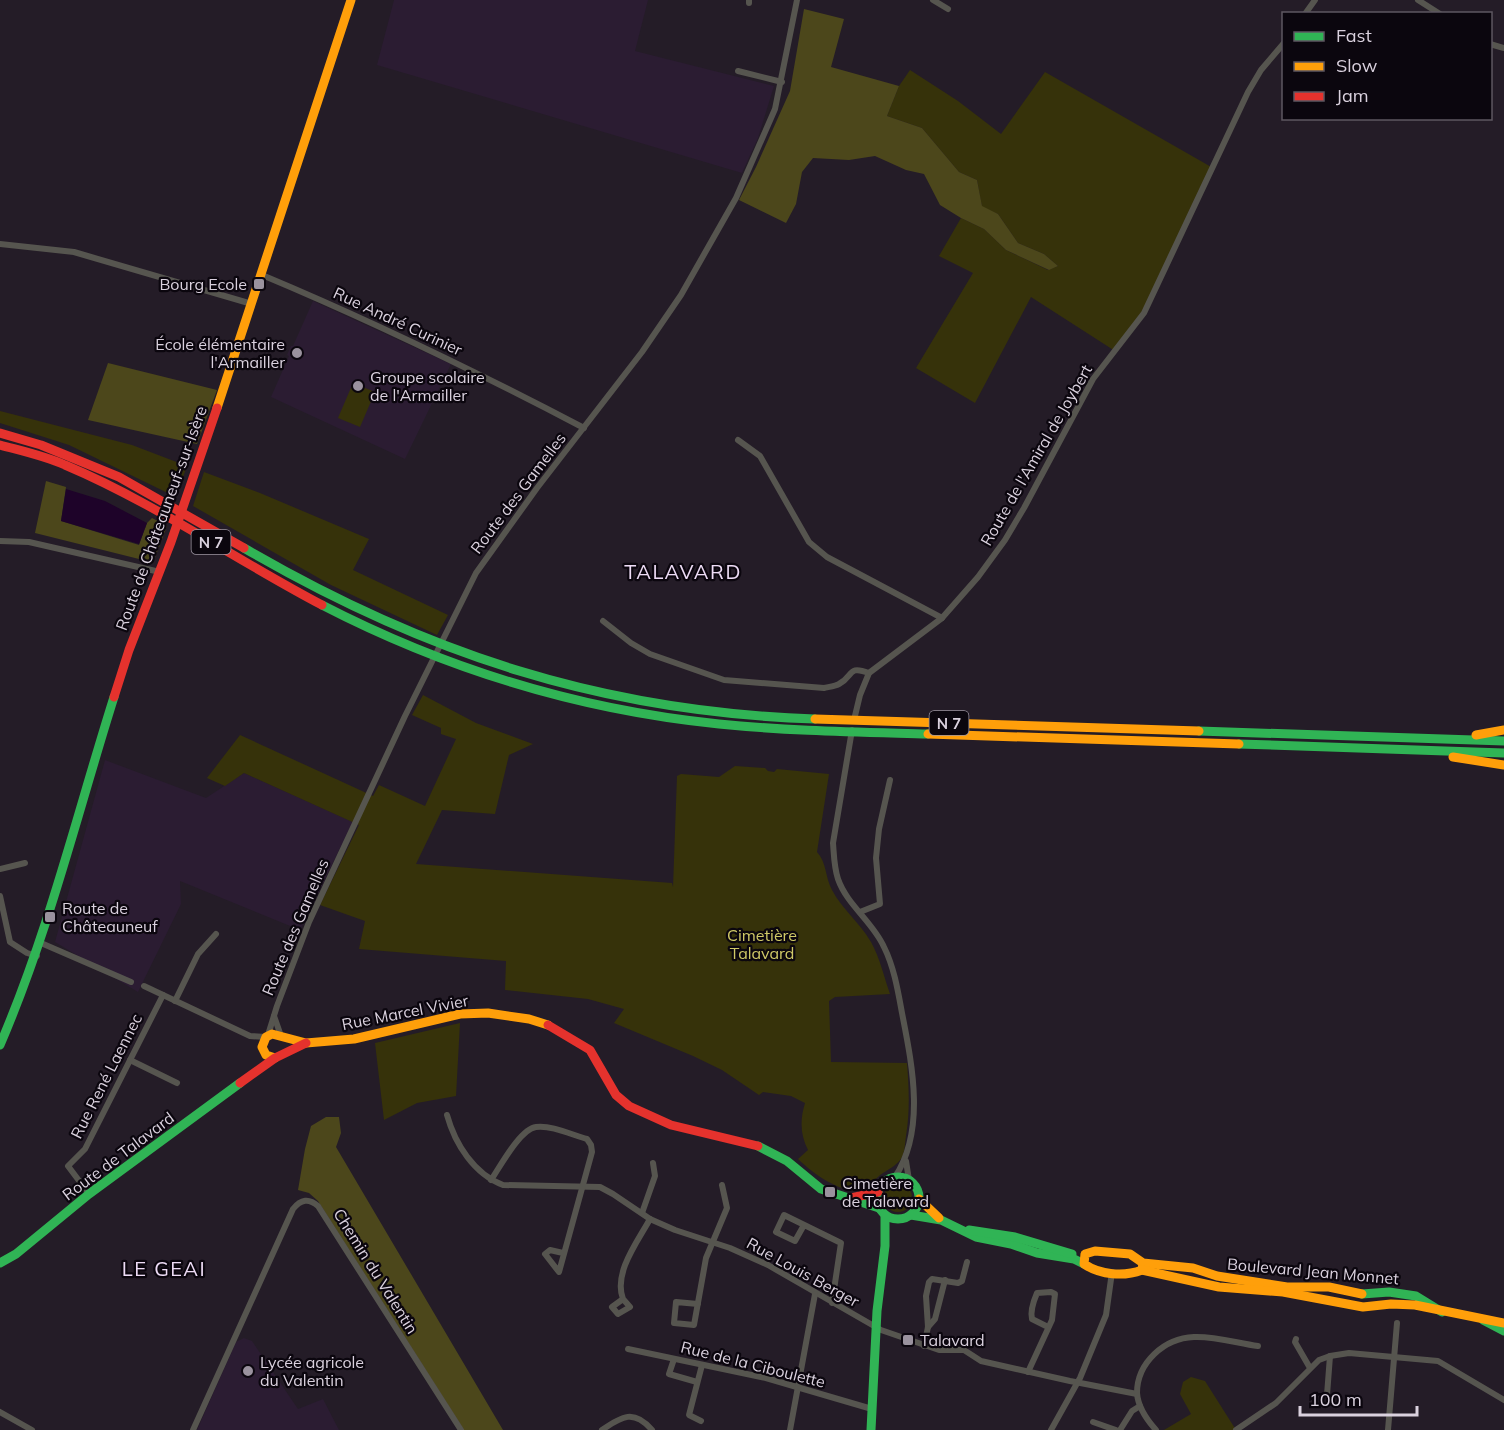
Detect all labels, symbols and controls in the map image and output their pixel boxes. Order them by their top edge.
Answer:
legend [1282,12,1492,120]
text: Fast [1336,24,1372,47]
text: Slow [1336,54,1378,77]
text: Jam [1336,84,1369,107]
place label: Bourg Ecole [159,274,247,294]
marker: Bourg Ecole [252,277,266,291]
street label: Rue André Curinier [330,282,466,360]
place label: École élémentaire l'Armailler [155,334,285,372]
marker: École élémentaire l'Armailler [290,346,304,360]
street label: Route de l'Amiral de Joybert [976,361,1096,549]
place label: Groupe scolaire de l'Armailler [370,367,485,405]
marker: Groupe scolaire de l'Armailler [351,379,365,393]
street label: Route de Châteauneuf-sur-Isère [111,403,211,633]
street label: Route des Gamelles [466,428,570,557]
road number: N 7 [192,530,230,554]
district label: TALAVARD [624,559,742,584]
road number: N 7 [930,711,968,735]
street label: Route des Gamelles [257,856,333,998]
place label: Route de Châteauneuf [62,898,158,936]
marker: Route de Châteauneuf [43,910,57,924]
park label: Cimetière Talavard [727,925,797,963]
street label: Rue Marcel Vivier [340,990,470,1034]
street label: Rue René Laennec [66,1010,146,1142]
street label: Route de Talavard [58,1107,178,1205]
place label: Cimetière de Talavard [842,1173,929,1211]
marker: Cimetière de Talavard [823,1185,837,1199]
street label: Chemin du Valentin [329,1205,423,1337]
street label: Rue Louis Berger [743,1233,863,1311]
street label: Boulevard Jean Monnet [1226,1254,1400,1288]
district label: LE GEAI [122,1256,206,1281]
place label: Talavard [920,1330,985,1350]
marker: Talavard [901,1333,915,1347]
street label: Rue de la Ciboulette [679,1336,827,1392]
place label: Lycée agricole du Valentin [260,1352,364,1390]
marker: Lycée agricole du Valentin [241,1364,255,1378]
scale bar [1300,1379,1417,1417]
text: 100 m [1309,1388,1362,1411]

